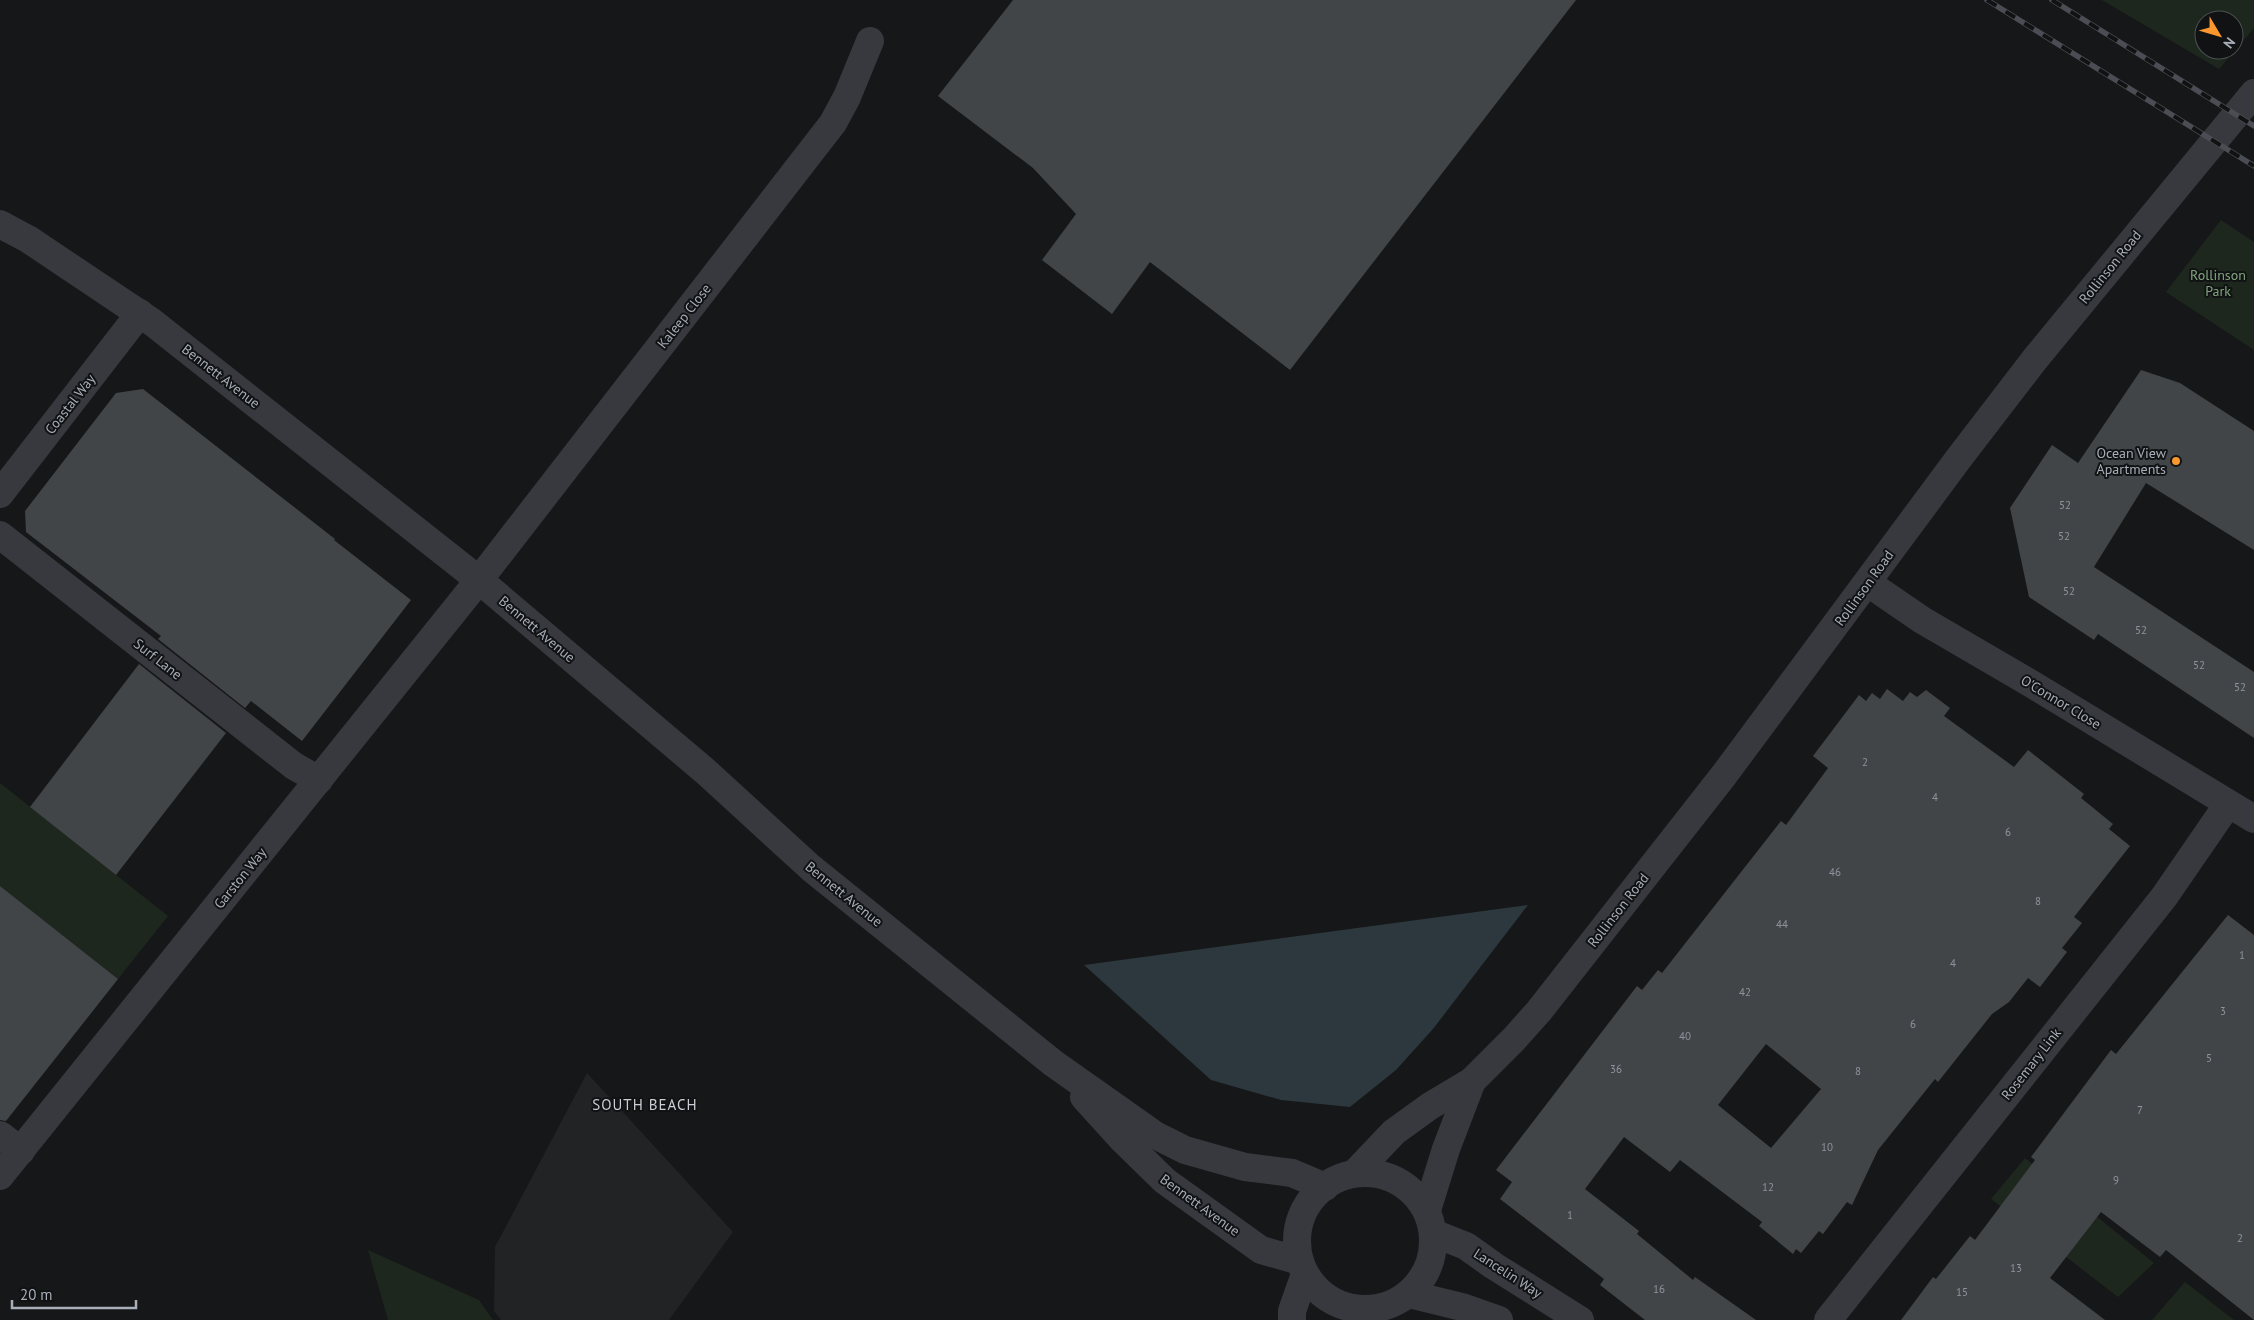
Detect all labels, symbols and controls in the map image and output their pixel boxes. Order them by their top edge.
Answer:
north arrow [2194,10,2244,60]
text: N [2219,34,2239,52]
street label: Rollinson Road [2075,227,2145,307]
park label: Rollinson Park [2190,266,2246,300]
street label: Kaleep Close [653,280,715,352]
street label: Bennett Avenue [178,340,264,412]
street label: Coastal Way [41,370,99,438]
place label: Ocean View Apartments [2096,444,2167,478]
marker: Ocean View Apartments [2170,455,2182,467]
house number: 52 [2059,498,2071,512]
house number: 52 [2058,529,2070,543]
street label: Rollinson Road [1831,547,1897,629]
house number: 52 [2063,584,2075,598]
street label: Bennett Avenue [495,592,579,666]
house number: 52 [2135,623,2147,637]
street label: Surf Lane [130,634,186,684]
house number: 52 [2193,658,2205,672]
street label: O'Connor Close [2018,671,2104,733]
house number: 52 [2234,680,2246,694]
house number: 2 [1862,755,1868,769]
house number: 4 [1932,790,1938,804]
house number: 6 [2005,825,2011,839]
street label: Garston Way [210,843,271,912]
street label: Bennett Avenue [802,857,886,931]
house number: 46 [1829,865,1841,879]
street label: Rollinson Road [1583,869,1653,951]
house number: 8 [2035,894,2041,908]
house number: 44 [1776,917,1788,931]
house number: 1 [2239,948,2245,962]
house number: 4 [1950,956,1956,970]
house number: 42 [1739,985,1751,999]
house number: 3 [2220,1004,2226,1018]
house number: 6 [1910,1017,1916,1031]
street label: Rosemary Link [1997,1024,2065,1104]
house number: 40 [1679,1029,1691,1043]
house number: 5 [2206,1051,2212,1065]
house number: 36 [1610,1062,1622,1076]
house number: 8 [1855,1064,1861,1078]
district label: SOUTH BEACH [592,1095,698,1114]
house number: 7 [2137,1103,2143,1117]
house number: 10 [1821,1140,1833,1154]
street label: Bennett Avenue [1157,1170,1243,1240]
house number: 9 [2113,1173,2119,1187]
house number: 12 [1762,1180,1774,1194]
house number: 1 [1567,1208,1573,1222]
house number: 2 [2237,1231,2243,1245]
street label: Lancelin Way [1470,1244,1546,1302]
house number: 13 [2010,1261,2022,1275]
scale bar [12,1278,136,1310]
house number: 16 [1653,1282,1665,1296]
text: 20 m [20,1285,53,1304]
house number: 15 [1956,1285,1968,1299]

